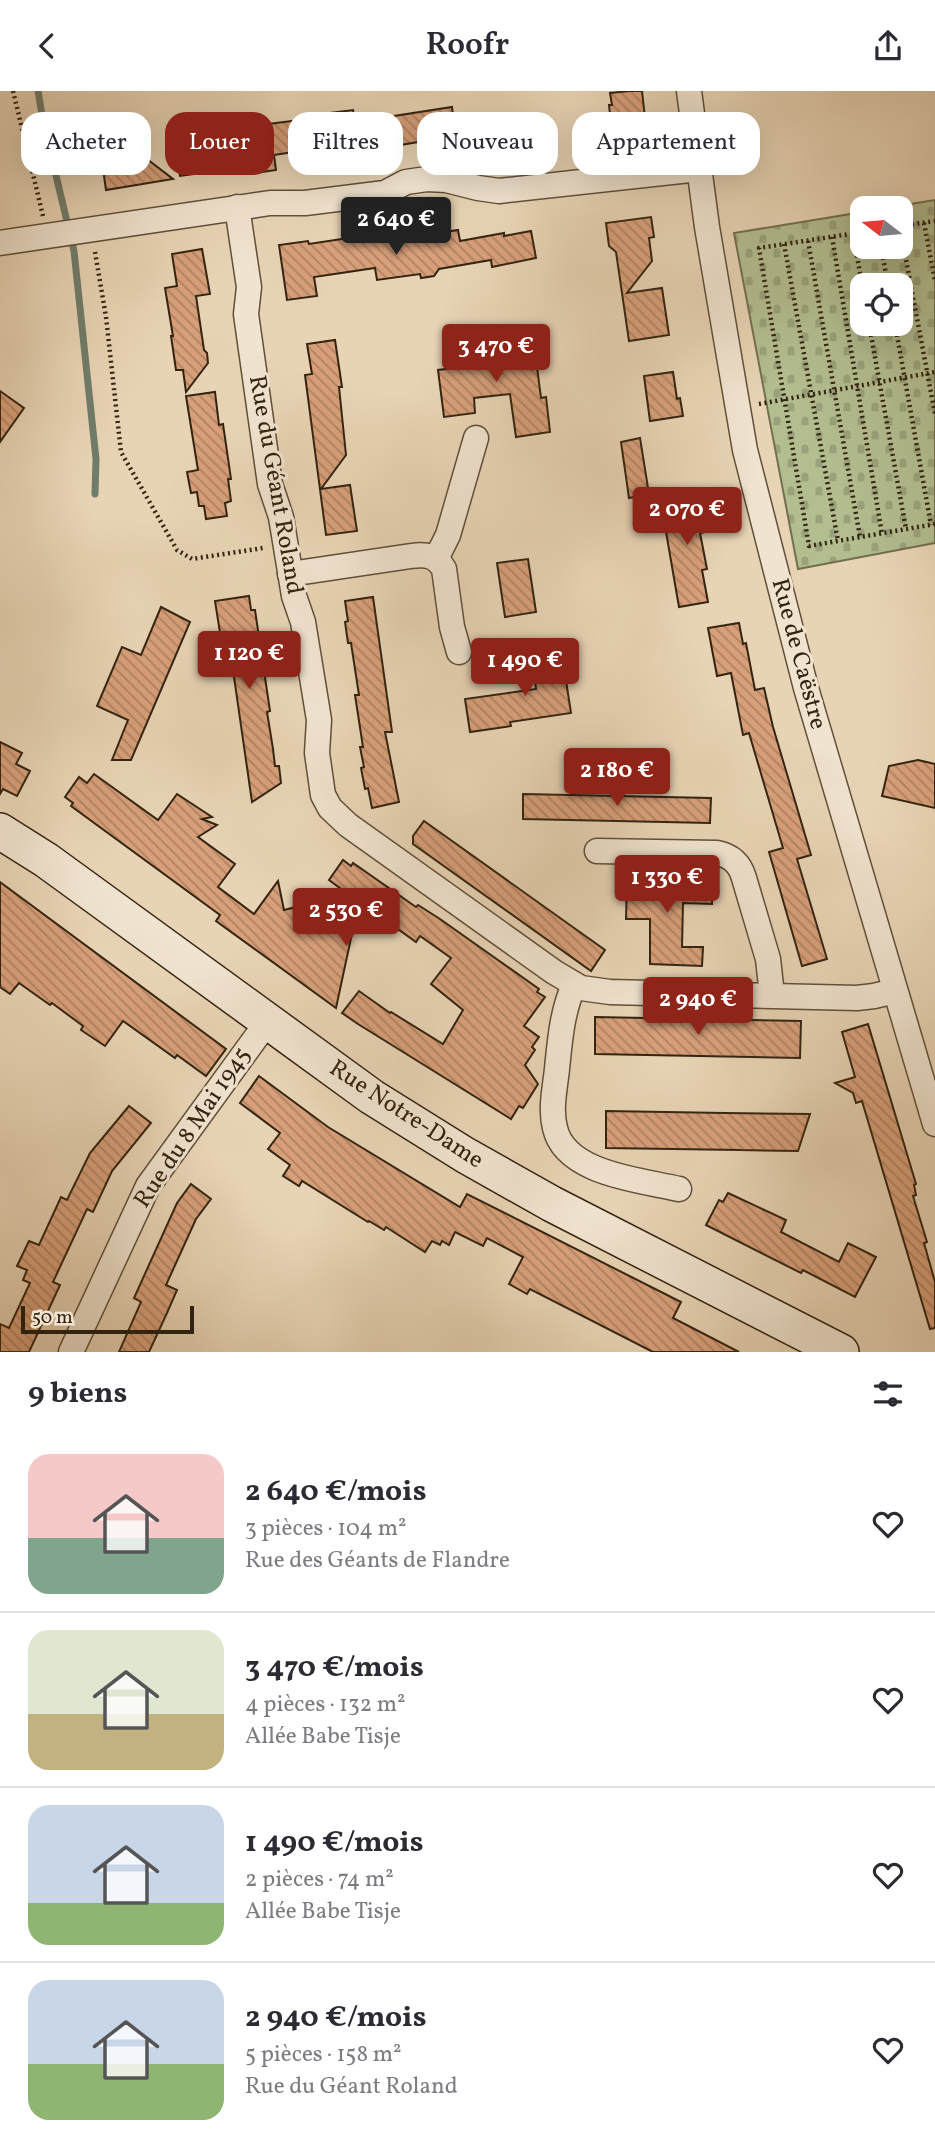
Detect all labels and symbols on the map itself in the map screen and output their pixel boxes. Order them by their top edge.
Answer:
north arrow [850,196,914,259]
pin: 2 640 € [331,197,461,257]
pin: 3 470 € [431,324,561,384]
street label: Rue du Géant Roland [239,373,311,597]
pin: 2 070 € [622,487,752,547]
street label: Rue de Caëstre [762,575,834,733]
pin: 1 120 € [184,631,314,691]
pin: 1 490 € [460,639,590,698]
pin: 2 180 € [552,749,682,808]
pin: 1 330 € [602,855,732,915]
pin: 2 530 € [281,889,411,948]
pin: 2 940 € [633,977,763,1037]
street label: Rue du 8 Mai 1945 [126,1041,260,1215]
street label: Rue Notre-Dame [322,1052,490,1178]
scale bar [21,1303,194,1335]

